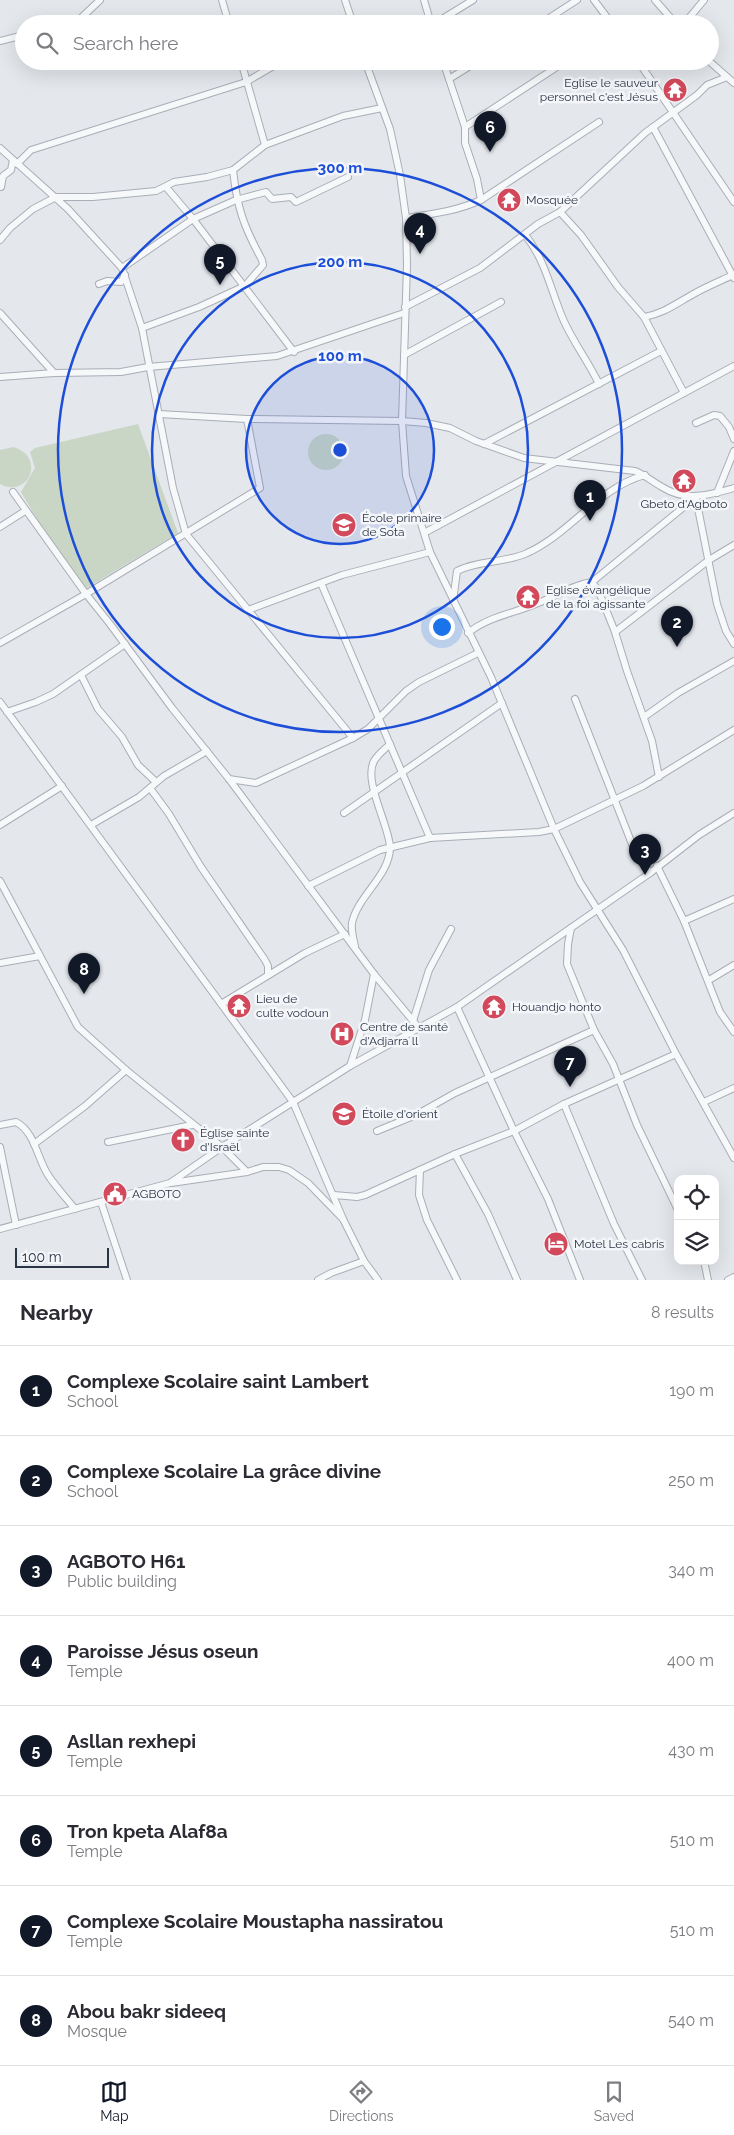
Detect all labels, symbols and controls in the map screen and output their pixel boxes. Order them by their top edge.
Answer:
search box [15,15,719,70]
icon: search [33,29,61,57]
text: Search here [73,32,179,54]
place label: Eglise le sauveur personnel c'est Jésus [540,76,659,104]
temple icon: Eglise le sauveur personnel c'est Jésus [662,77,688,103]
pin: 6 [474,111,506,152]
text: 300 m [318,159,362,177]
temple icon: Mosquée [496,187,522,213]
place label: Mosquée [526,193,578,207]
pin: 4 [404,213,436,254]
pin: 5 [204,244,236,285]
text: 200 m [318,253,362,271]
text: 100 m [318,347,362,365]
centre of rings [331,441,349,459]
temple icon: Gbeto d'Agboto [671,468,697,494]
pin: 1 [574,480,606,521]
place label: Gbeto d'Agboto [641,497,728,511]
place label: École primaire de Sota [362,511,442,539]
school or university icon: École primaire de Sota [331,512,357,538]
place label: Eglise évangélique de la foi agissante [546,583,651,611]
temple icon: Eglise évangélique de la foi agissante [515,584,541,610]
pin: 2 [661,606,693,647]
your location [429,614,455,640]
pin: 3 [629,834,661,875]
pin: 8 [68,953,100,994]
place label: Lieu de culte vodoun [256,992,329,1020]
temple icon: Lieu de culte vodoun [226,993,252,1019]
temple icon: Houandjo honto [481,994,507,1020]
place label: Houandjo honto [512,1000,601,1014]
place label: Centre de santé d'Adjarra ll [360,1020,448,1048]
hospital icon: Centre de santé d'Adjarra ll [329,1021,355,1047]
pin: 7 [554,1046,586,1087]
school or university icon: Étoile d'orient [331,1101,357,1127]
place label: Étoile d'orient [362,1107,438,1121]
place label: Église sainte d'Israël [200,1126,269,1154]
church icon: Église sainte d'Israël [170,1127,196,1153]
map controls [674,1175,719,1265]
button: locate [674,1175,719,1220]
public building icon: AGBOTO [102,1181,128,1207]
place label: AGBOTO [132,1187,181,1201]
button: layers [674,1220,719,1265]
hotel icon: Motel Les cabris [543,1231,569,1257]
place label: Motel Les cabris [574,1237,665,1251]
scale bar [15,1245,109,1268]
text: 100 m [22,1249,62,1265]
text: Nearby [20,1300,93,1325]
text: 8 results [651,1303,714,1322]
text: Complexe Scolaire saint Lambert [67,1370,369,1392]
text: 1 [32,1381,40,1400]
text: 190 m [669,1381,714,1400]
text: School [67,1392,118,1411]
text: Complexe Scolaire La grâce divine [67,1460,381,1482]
text: 2 [31,1471,41,1490]
text: 250 m [668,1471,714,1490]
text: School [67,1482,118,1501]
text: AGBOTO H61 [67,1550,185,1572]
text: 3 [32,1561,40,1580]
text: 340 m [668,1561,714,1580]
text: Public building [67,1572,177,1591]
text: Paroisse Jésus oseun [67,1640,259,1662]
text: 4 [31,1651,41,1670]
text: 400 m [667,1651,714,1670]
text: Temple [67,1662,123,1681]
text: Asllan rexhepi [67,1730,196,1752]
text: 5 [32,1741,40,1760]
text: 430 m [668,1741,714,1760]
text: Temple [67,1752,123,1771]
text: Tron kpeta Alaf8a [67,1820,228,1842]
text: 6 [31,1831,41,1850]
text: 510 m [670,1831,714,1850]
text: Temple [67,1842,123,1861]
text: Complexe Scolaire Moustapha nassiratou [67,1910,443,1932]
text: 7 [32,1921,40,1940]
text: 510 m [670,1921,714,1940]
text: Temple [67,1932,123,1951]
text: Abou bakr sideeq [67,2000,226,2022]
text: 8 [31,2011,41,2030]
text: 540 m [668,2011,714,2030]
text: Mosque [67,2022,127,2041]
tab: Map [100,2078,129,2124]
tab: Directions [329,2078,394,2124]
tab: Saved [594,2078,634,2124]

